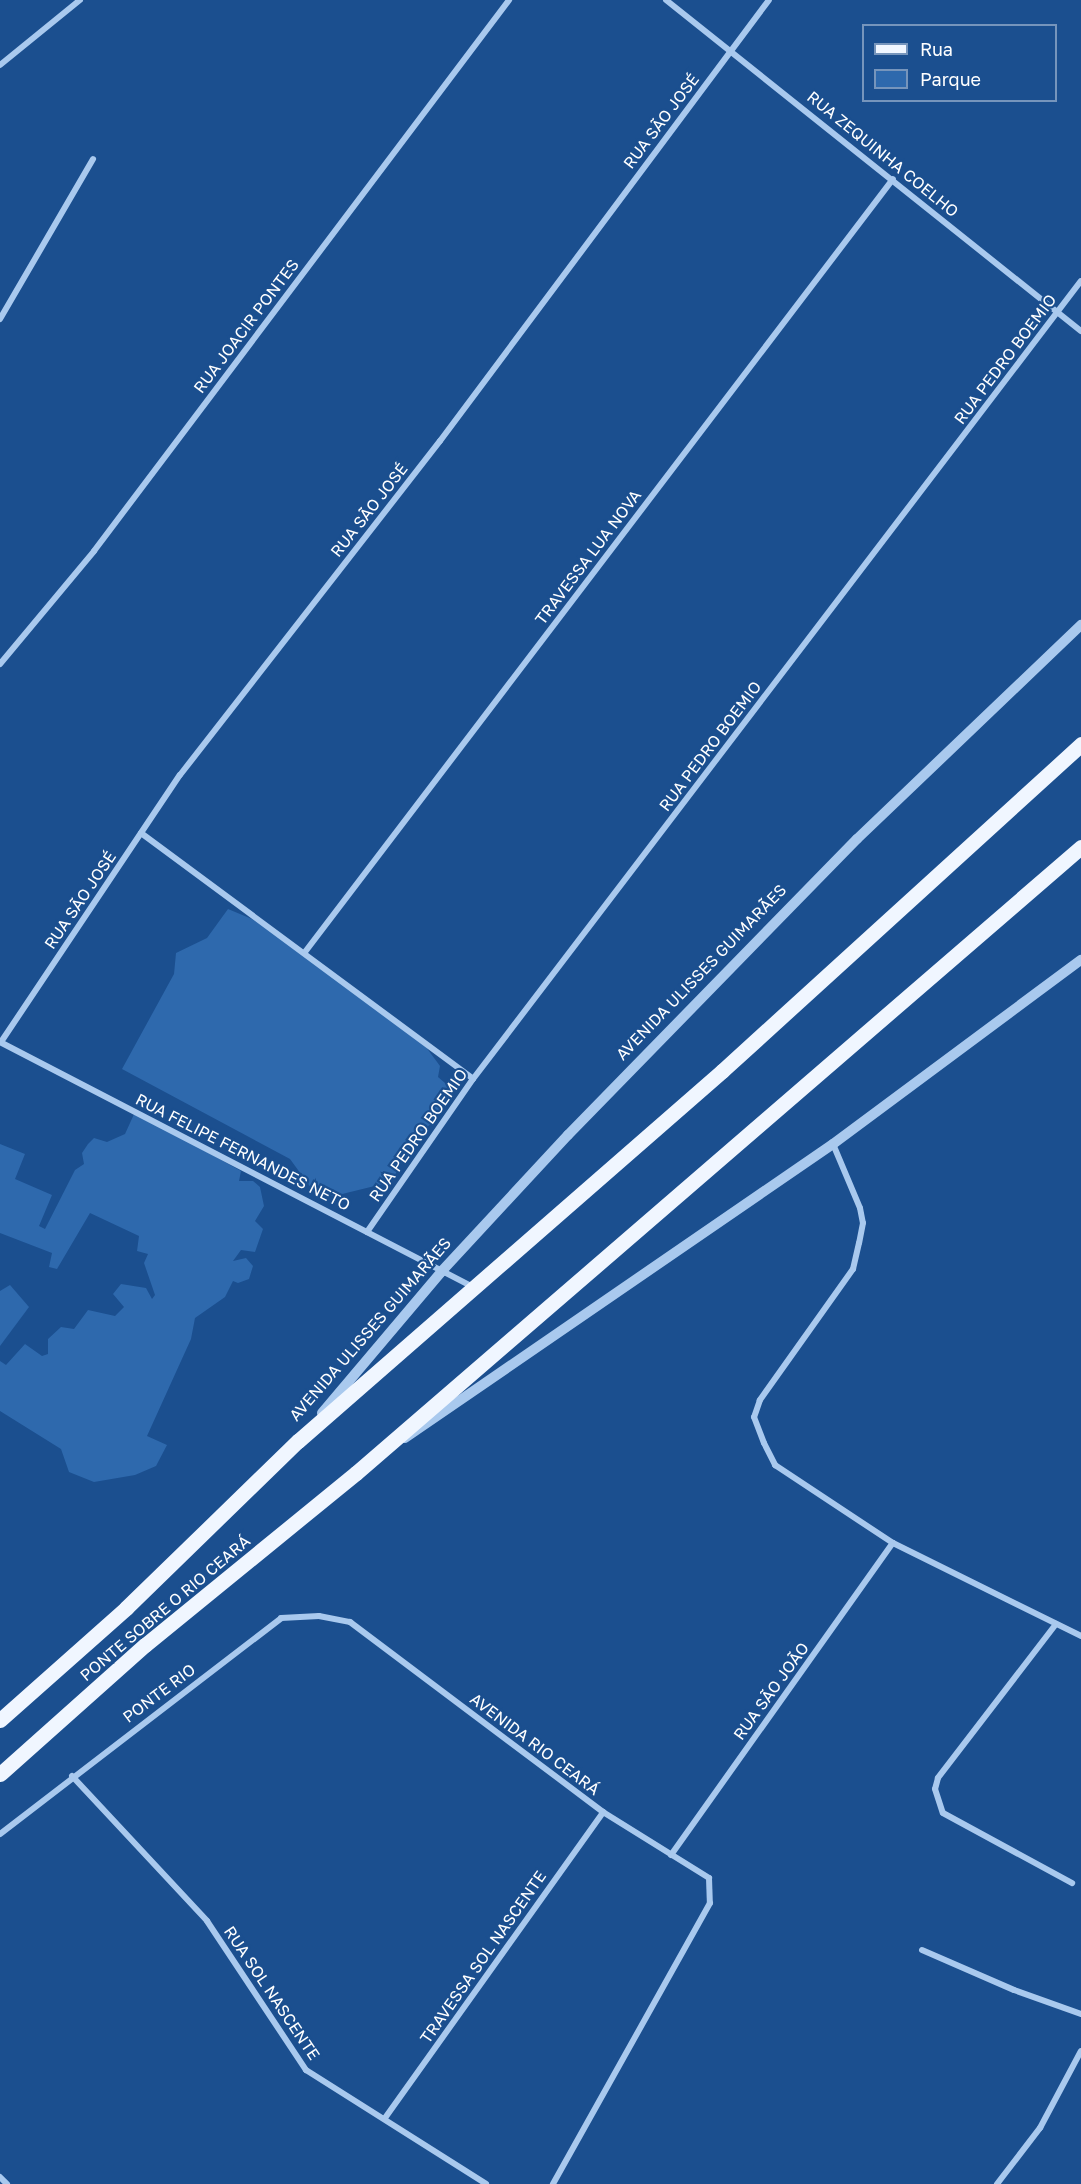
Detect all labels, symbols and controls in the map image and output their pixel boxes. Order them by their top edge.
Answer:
legend [862,24,1057,102]
text: Rua [920,38,953,60]
text: Parque [920,68,981,90]
street label: RUA SÃO JOSÉ [619,70,703,172]
street label: RUA ZEQUINHA COELHO [803,87,963,221]
street label: RUA JOACIR PONTES [189,255,303,397]
street label: RUA PEDRO BOEMIO [950,290,1060,428]
street label: RUA SÃO JOSÉ [326,459,412,561]
street label: TRAVESSA LUA NOVA [531,486,645,628]
street label: RUA PEDRO BOEMIO [655,677,765,815]
street label: RUA SÃO JOSÉ [40,848,120,952]
street label: AVENIDA ULISSES GUIMARÃES [612,880,790,1064]
street label: RUA PEDRO BOEMIO [365,1065,471,1205]
street label: RUA FELIPE FERNANDES NETO [133,1089,353,1215]
street label: AVENIDA ULISSES GUIMARÃES [285,1233,455,1425]
street label: PONTE SOBRE O RIO CEARÁ [76,1531,254,1685]
street label: RUA SÃO JOÃO [729,1639,813,1743]
street label: PONTE RIO [119,1659,199,1727]
street label: AVENIDA RIO CEARÁ [466,1689,604,1799]
street label: TRAVESSA SOL NASCENTE [416,1867,550,2047]
street label: RUA SOL NASCENTE [220,1922,324,2064]

